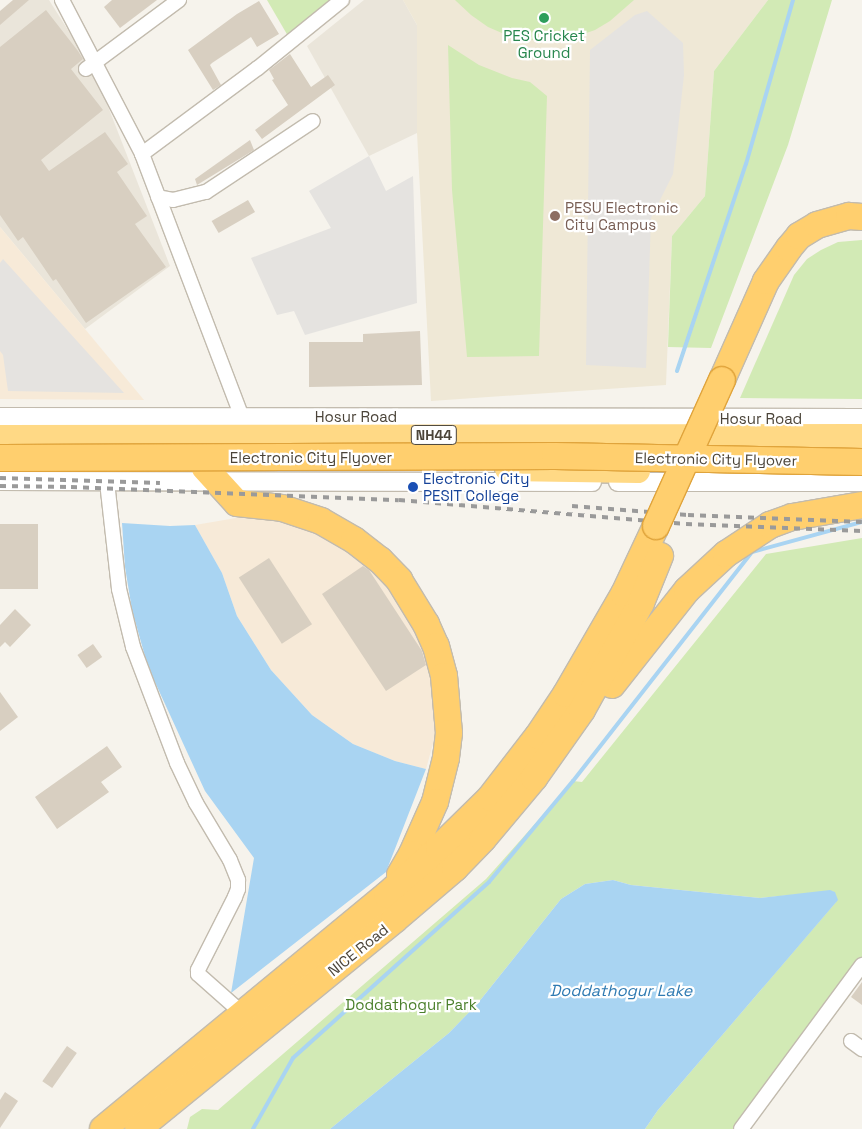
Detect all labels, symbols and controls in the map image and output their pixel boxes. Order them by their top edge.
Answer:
marker: PES Cricket Ground [538,12,550,24]
place label: PES Cricket Ground [503,26,585,61]
place label: PESU Electronic City Campus [565,198,679,233]
marker: PESU Electronic City Campus [549,210,561,222]
street label: Hosur Road [315,408,397,426]
street label: Hosur Road [720,410,802,428]
road number: NH44 [410,424,458,446]
street label: Electronic City Flyover [230,449,392,467]
street label: Electronic City Flyover [635,449,797,469]
place label: Electronic City PESIT College [423,469,529,504]
marker: Electronic City PESIT College [407,481,419,493]
street label: NICE Road [324,920,392,980]
water label: Doddathogur Lake [550,981,692,1001]
park label: Doddathogur Park [345,996,477,1014]

